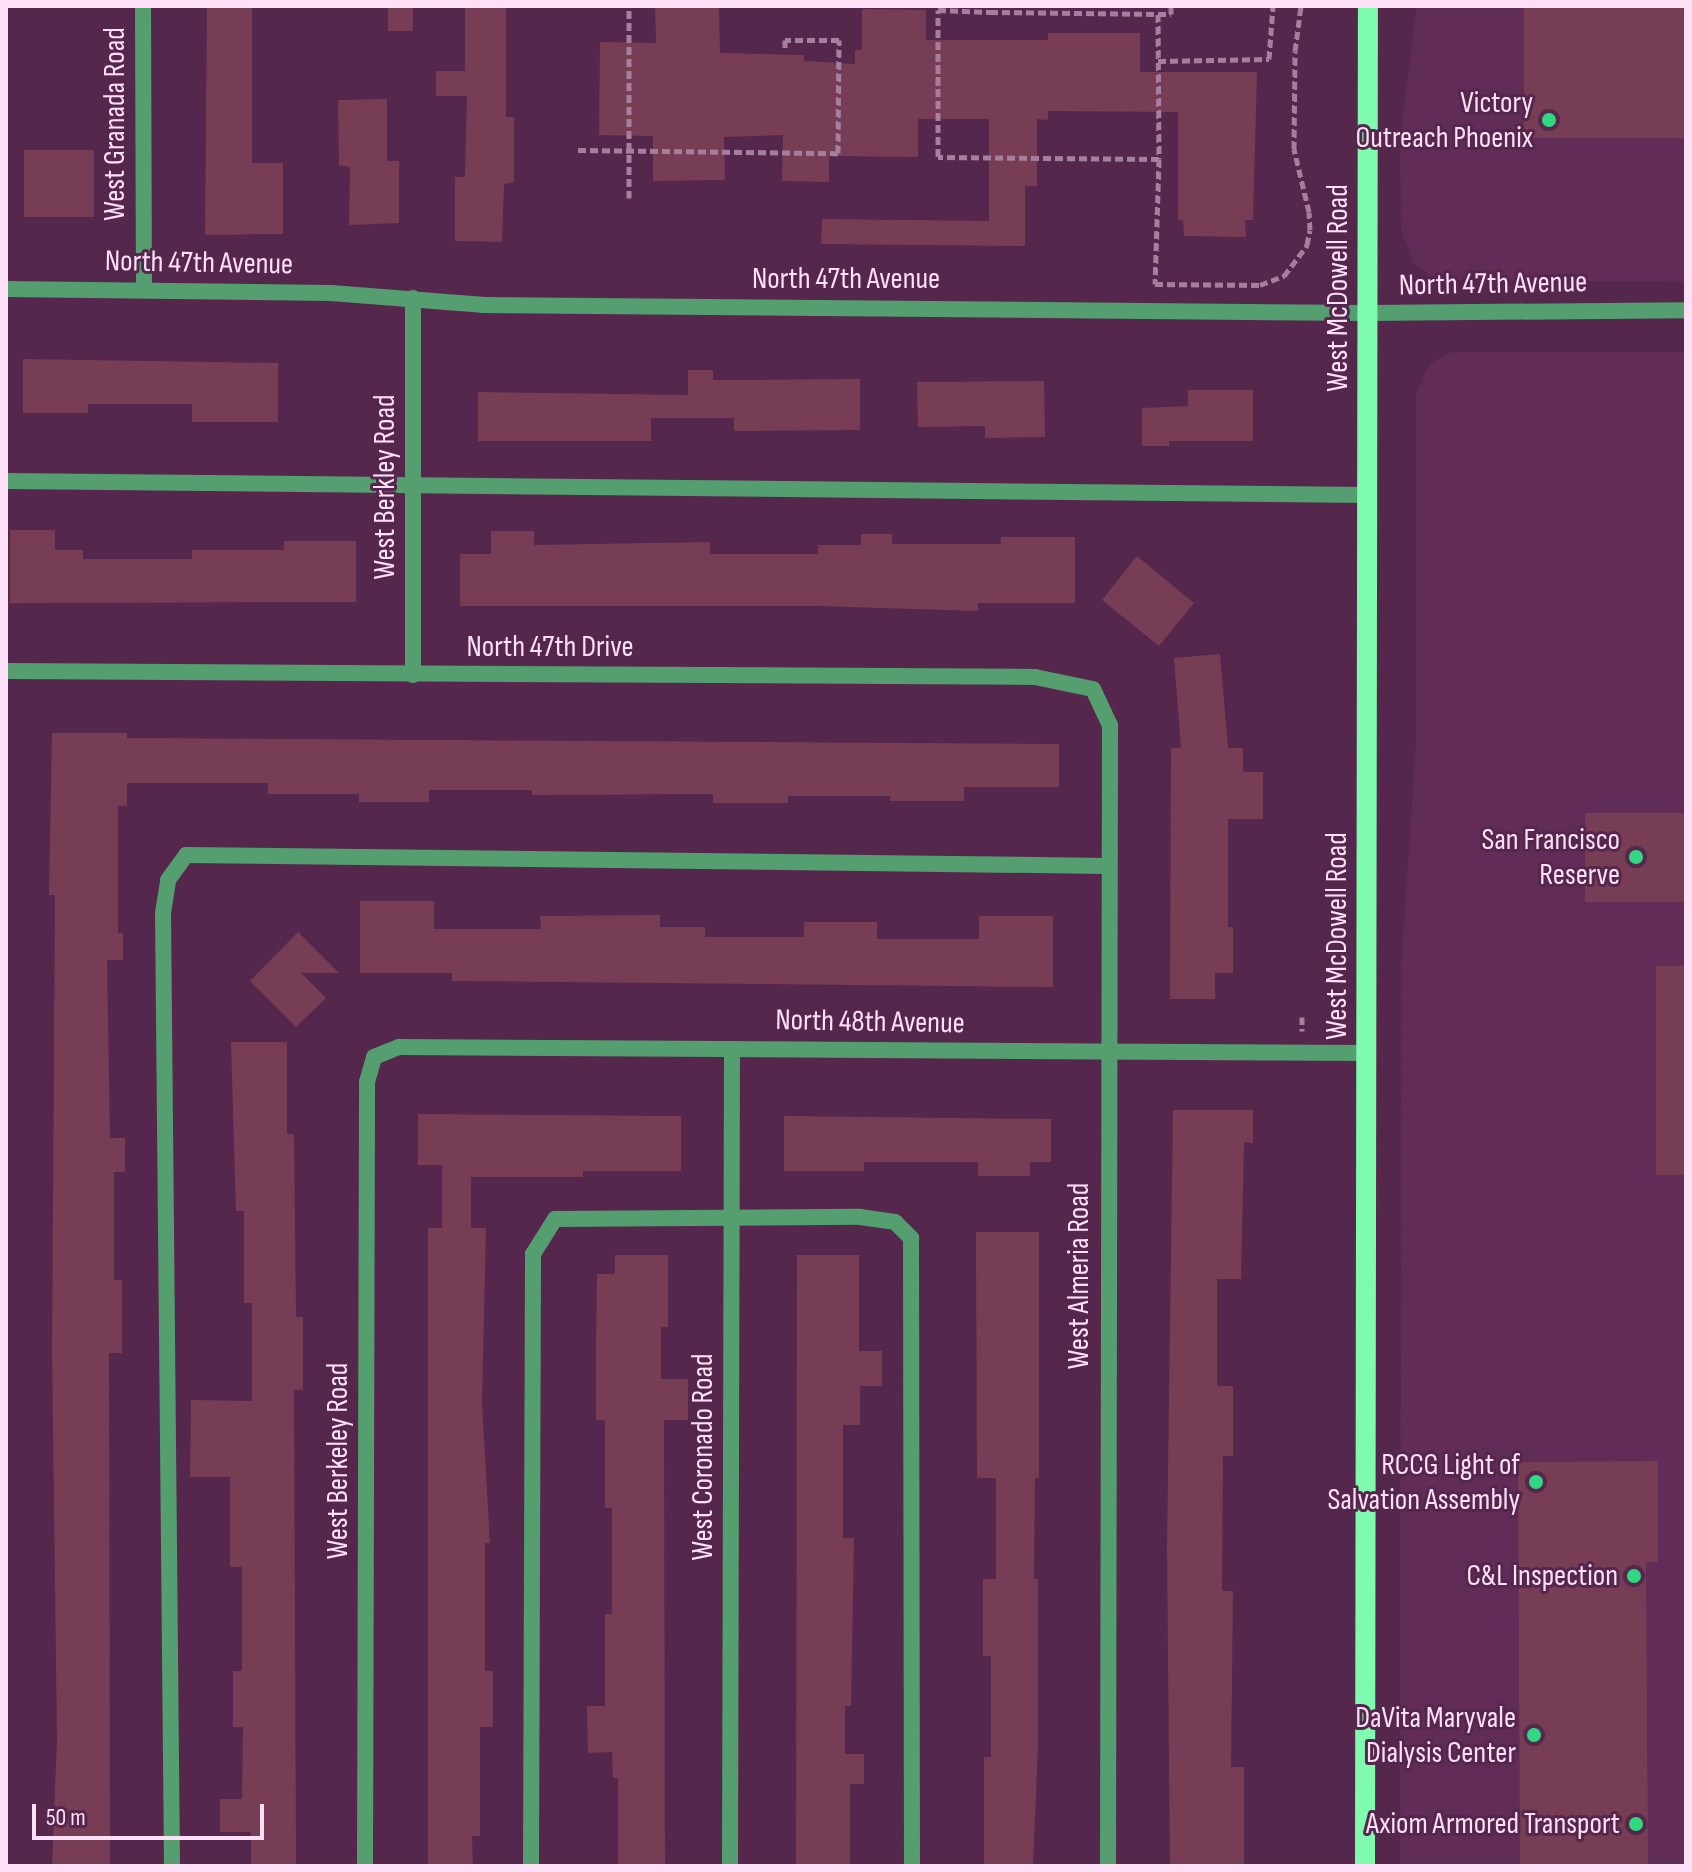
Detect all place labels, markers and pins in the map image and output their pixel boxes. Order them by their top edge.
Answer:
place label: Victory Outreach Phoenix [1355,85,1533,156]
marker: Victory Outreach Phoenix [1540,111,1558,129]
place label: San Francisco Reserve [1481,822,1620,892]
marker: San Francisco Reserve [1627,848,1645,866]
place label: RCCG Light of Salvation Assembly [1327,1447,1520,1518]
marker: RCCG Light of Salvation Assembly [1527,1473,1545,1491]
place label: C&L Inspection [1466,1558,1618,1594]
marker: C&L Inspection [1625,1567,1643,1585]
place label: DaVita Maryvale Dialysis Center [1355,1700,1516,1770]
marker: DaVita Maryvale Dialysis Center [1523,1724,1545,1746]
place label: Axiom Armored Transport [1366,1806,1620,1842]
marker: Axiom Armored Transport [1627,1815,1645,1833]

